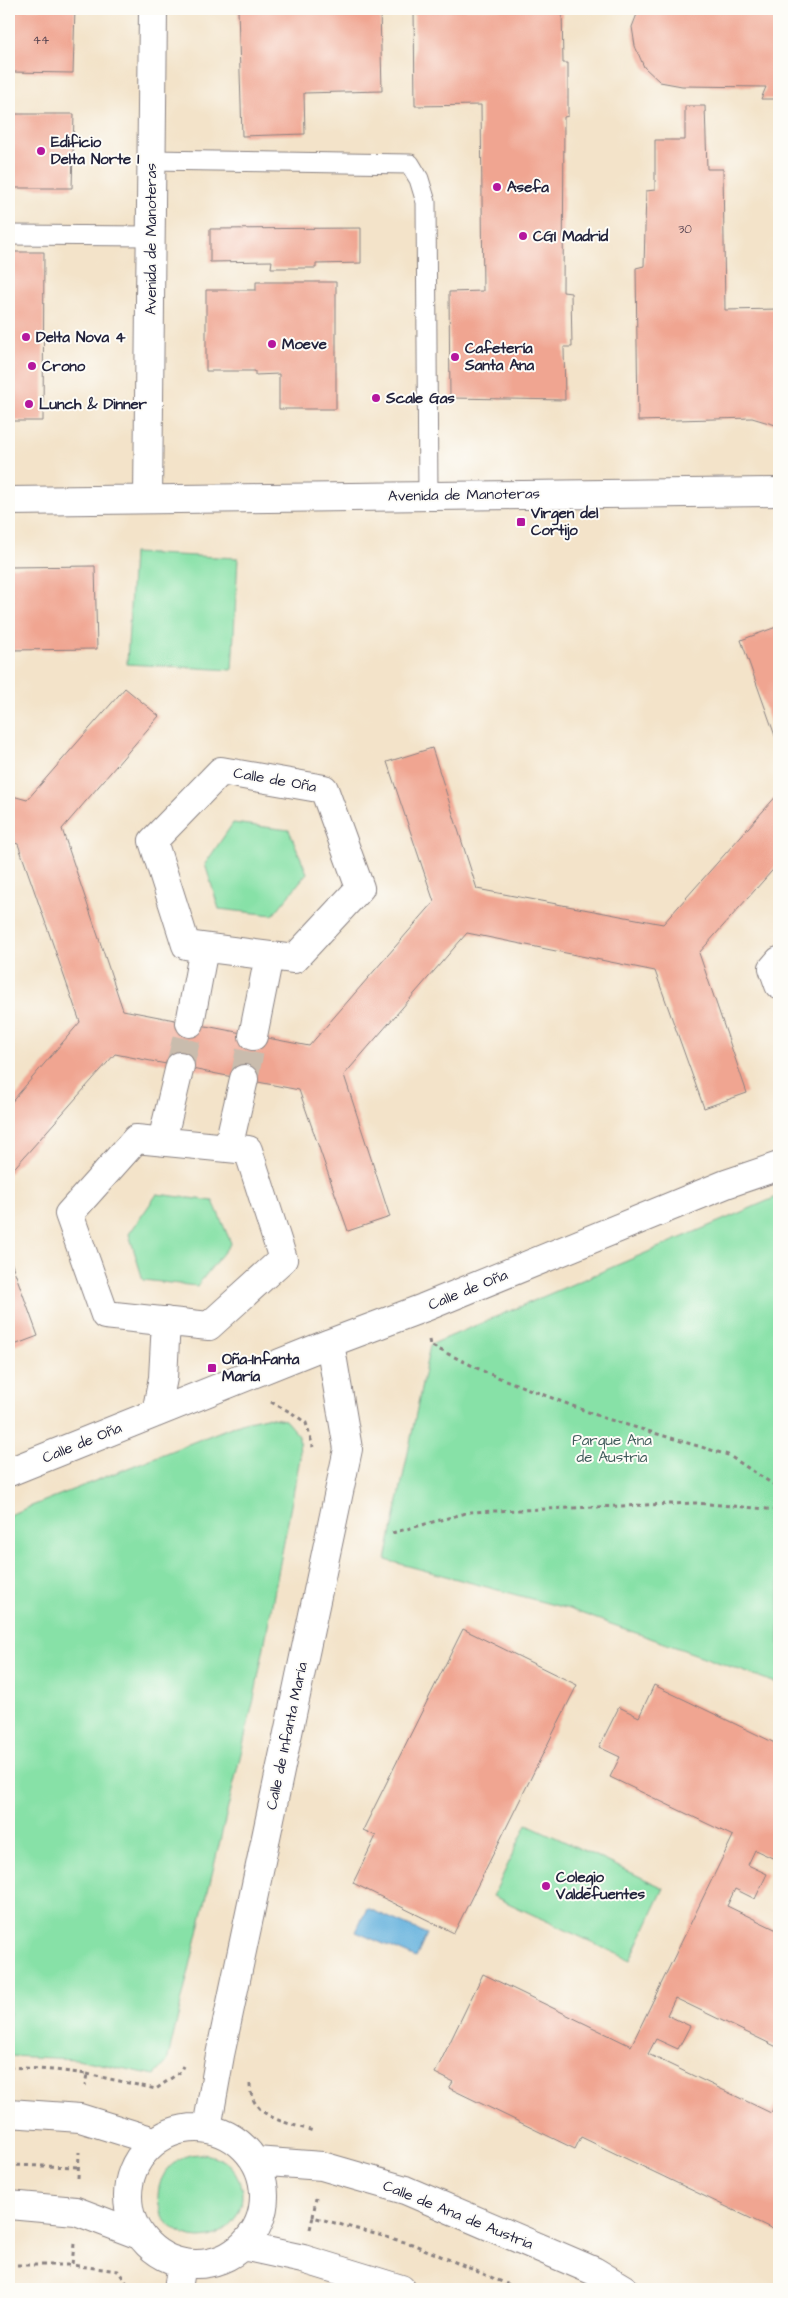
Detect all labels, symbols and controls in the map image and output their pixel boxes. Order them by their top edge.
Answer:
house number: 44 [33,32,49,49]
place label: Edificio Delta Norte 1 [51,132,139,170]
marker: Edificio Delta Norte 1 [35,145,47,157]
street label: Avenida de Manoteras [141,163,162,315]
place label: Asefa [507,177,549,198]
marker: Asefa [491,181,503,193]
house number: 30 [678,221,692,238]
place label: CGI Madrid [533,226,609,247]
marker: CGI Madrid [517,230,529,242]
place label: Delta Nova 4 [36,327,126,348]
marker: Delta Nova 4 [20,331,32,343]
place label: Moeve [282,334,327,355]
marker: Moeve [266,338,278,350]
place label: Cafetería Santa Ana [464,338,535,376]
marker: Cafetería Santa Ana [449,351,461,363]
place label: Crono [42,356,86,377]
marker: Crono [26,360,38,372]
place label: Scale Gas [385,388,455,409]
marker: Scale Gas [370,392,382,404]
place label: Lunch & Dinner [39,394,148,415]
marker: Lunch & Dinner [23,398,35,410]
street label: Avenida de Manoteras [388,483,541,507]
place label: Virgen del Cortijo [530,503,599,541]
marker: Virgen del Cortijo [515,516,527,528]
street label: Calle de Oña [232,762,319,798]
street label: Calle de Oña [425,1264,511,1315]
place label: Oña-Infanta María [222,1349,300,1387]
marker: Oña-Infanta María [206,1362,218,1374]
street label: Calle de Oña [39,1417,125,1468]
park label: Parque Ana de Austria [572,1430,652,1468]
street label: Calle de Infanta María [261,1660,313,1812]
place label: Colegio Valdefuentes [555,1867,646,1905]
marker: Colegio Valdefuentes [540,1880,552,1892]
street label: Calle de Ana de Austria [380,2175,537,2255]

